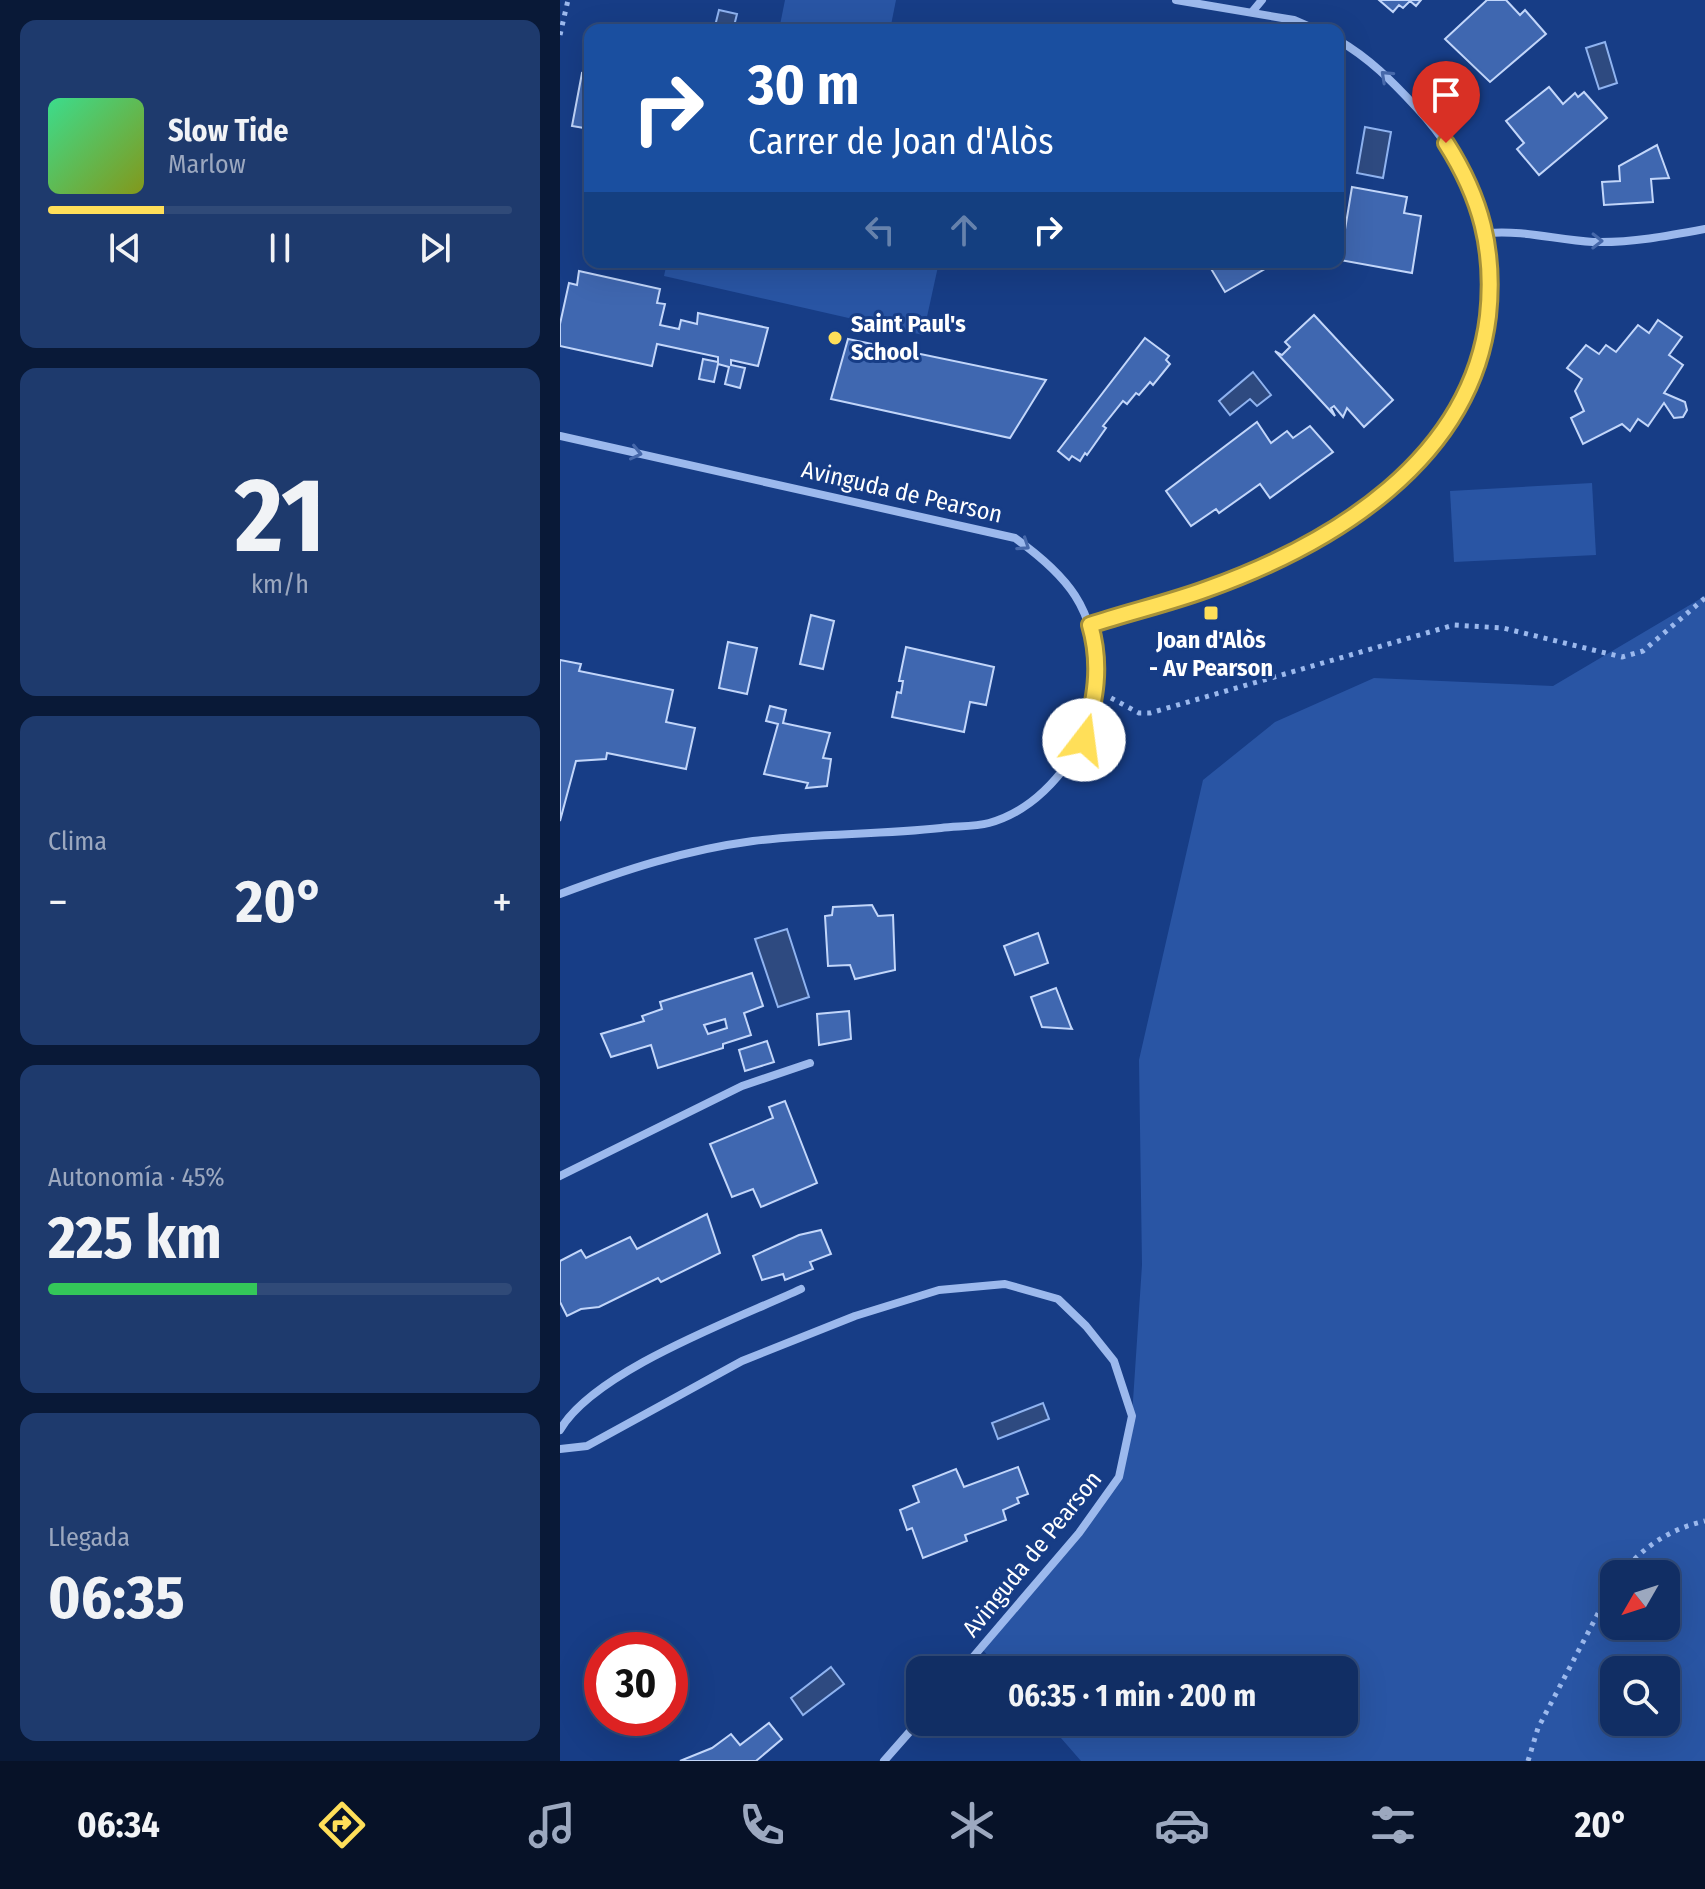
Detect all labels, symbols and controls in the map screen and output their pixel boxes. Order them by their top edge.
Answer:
text: 30 m [748,52,859,119]
icon: right [616,56,720,160]
pin [1412,61,1480,143]
one-way arrow [1381,70,1395,85]
icon: arrive [1424,73,1468,117]
text: Slow Tide [168,113,289,149]
text: Carrer de Joan d'Alòs [748,120,1054,164]
text: Marlow [168,149,246,180]
icon: left [858,208,902,252]
icon: ahead [942,208,986,252]
icon: right [1026,208,1070,252]
icon: previous [103,226,147,270]
icon: pause [258,226,302,270]
icon: next [413,226,457,270]
one-way arrow [1591,232,1604,249]
place label: Saint Paul's School [851,310,966,366]
marker: Saint Paul's School [826,329,844,347]
one-way arrow [629,444,642,461]
text: 21 [235,454,325,579]
street label: Avinguda de Pearson [799,455,1005,529]
one-way arrow [1016,535,1030,550]
text: km/h [251,569,309,600]
marker: Joan d'Alòs - Av Pearson [1202,604,1220,622]
place label: Joan d'Alòs - Av Pearson [1149,626,1273,682]
position arrow [1042,698,1126,782]
text: Clima [48,826,107,857]
text: 20° [236,866,324,938]
text: − [48,876,68,929]
text: + [492,876,512,929]
text: Autonomía · 45% [48,1162,225,1193]
text: 225 km [48,1202,222,1274]
street label: Avinguda de Pearson [957,1466,1107,1642]
text: Llegada [48,1522,130,1553]
north arrow [1600,1560,1680,1640]
map controls [1600,1560,1680,1736]
text: 06:35 [48,1562,185,1634]
speed limit sign: 30 [584,1632,688,1736]
button: search [1600,1656,1680,1736]
text: 06:35 · 1 min · 200 m [1008,1678,1256,1714]
icon: directions [314,1797,370,1853]
icon: music [524,1797,580,1853]
icon: phone [734,1797,790,1853]
icon: climate [944,1797,1000,1853]
icon: car [1154,1797,1210,1853]
icon: filters [1365,1797,1421,1853]
text: 06:34 [77,1803,160,1847]
text: 20° [1575,1803,1628,1847]

